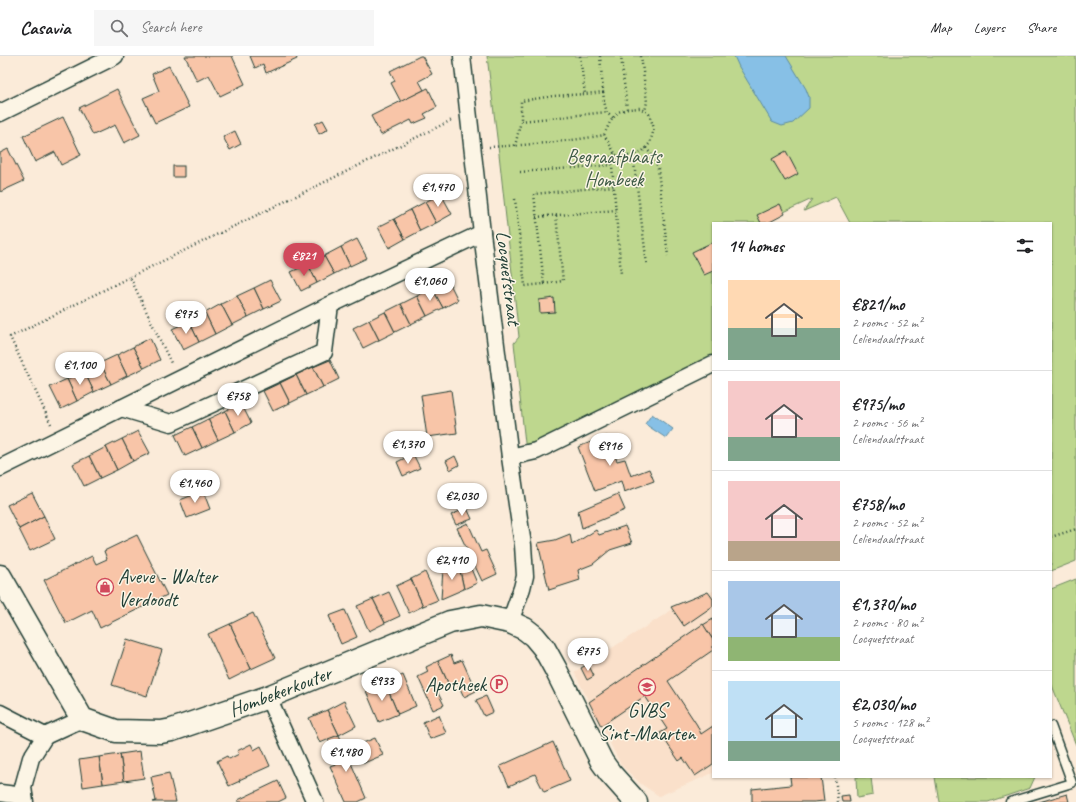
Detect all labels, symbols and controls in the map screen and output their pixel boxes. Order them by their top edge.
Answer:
search box [94,10,374,46]
text: Casavia [20,16,70,40]
icon: search [108,17,130,39]
text: Search here [140,18,202,37]
text: Map [930,19,952,36]
text: Layers [974,19,1005,36]
text: Share [1027,19,1056,36]
park label: Begraafplaats Hombeek [567,144,663,192]
pin: €1,470 [405,174,471,208]
text: €1,470 [422,179,454,195]
street label: Locquetstraat [490,230,527,329]
icon: filters [1014,235,1036,257]
text: 14 homes [728,236,784,257]
pin: €821 [280,243,328,277]
text: €821 [292,248,316,264]
pin: €1,060 [397,268,463,302]
text: €1,060 [414,273,446,289]
text: €821/mo [852,294,904,315]
icon: home [760,296,808,344]
pin: €975 [162,301,210,335]
text: €975 [175,306,197,322]
text: 2 rooms · 52 m² [852,315,922,331]
text: Leliendaalstraat [852,331,924,347]
pin: €1,100 [47,352,113,386]
text: €1,100 [64,357,96,373]
pin: €758 [214,383,262,417]
text: €758 [226,388,250,404]
text: €975/mo [852,394,904,415]
icon: home [760,397,808,445]
text: 2 rooms · 56 m² [852,415,922,431]
pin: €1,370 [375,431,441,465]
text: Leliendaalstraat [852,431,924,447]
pin: €916 [586,433,634,467]
text: €1,370 [392,436,424,452]
text: €916 [598,438,622,454]
pin: €1,460 [162,470,228,504]
text: €1,460 [179,475,211,491]
pin: €2,030 [429,483,495,517]
text: €2,030 [446,488,478,504]
text: €758/mo [852,494,904,515]
icon: home [760,497,808,545]
text: 2 rooms · 52 m² [852,515,922,531]
text: Leliendaalstraat [852,531,924,547]
pin: €2,410 [419,547,485,581]
text: €2,410 [436,552,468,568]
place label: Aveve - Walter Verdoodt [118,564,219,612]
shop icon: Aveve - Walter Verdoodt [95,577,115,597]
text: €1,370/mo [852,594,915,615]
icon: home [760,597,808,645]
text: 2 rooms · 80 m² [852,615,922,631]
text: Locquetstraat [852,631,914,647]
pin: €775 [564,638,612,672]
text: €775 [576,643,600,659]
street label: Hombekerkouter [225,660,337,722]
pin: €933 [358,668,406,702]
place label: Apotheek [425,672,488,697]
text: €933 [370,673,394,689]
parking icon: Apotheek [489,674,509,694]
school or university icon: GVBS Sint-Maarten [637,677,657,697]
text: €2,030/mo [852,694,915,715]
icon: home [760,697,808,745]
place label: GVBS Sint-Maarten [599,698,696,746]
text: 5 rooms · 128 m² [852,715,928,731]
text: Locquetstraat [852,731,914,747]
pin: €1,480 [313,739,379,773]
text: €1,480 [330,744,362,760]

